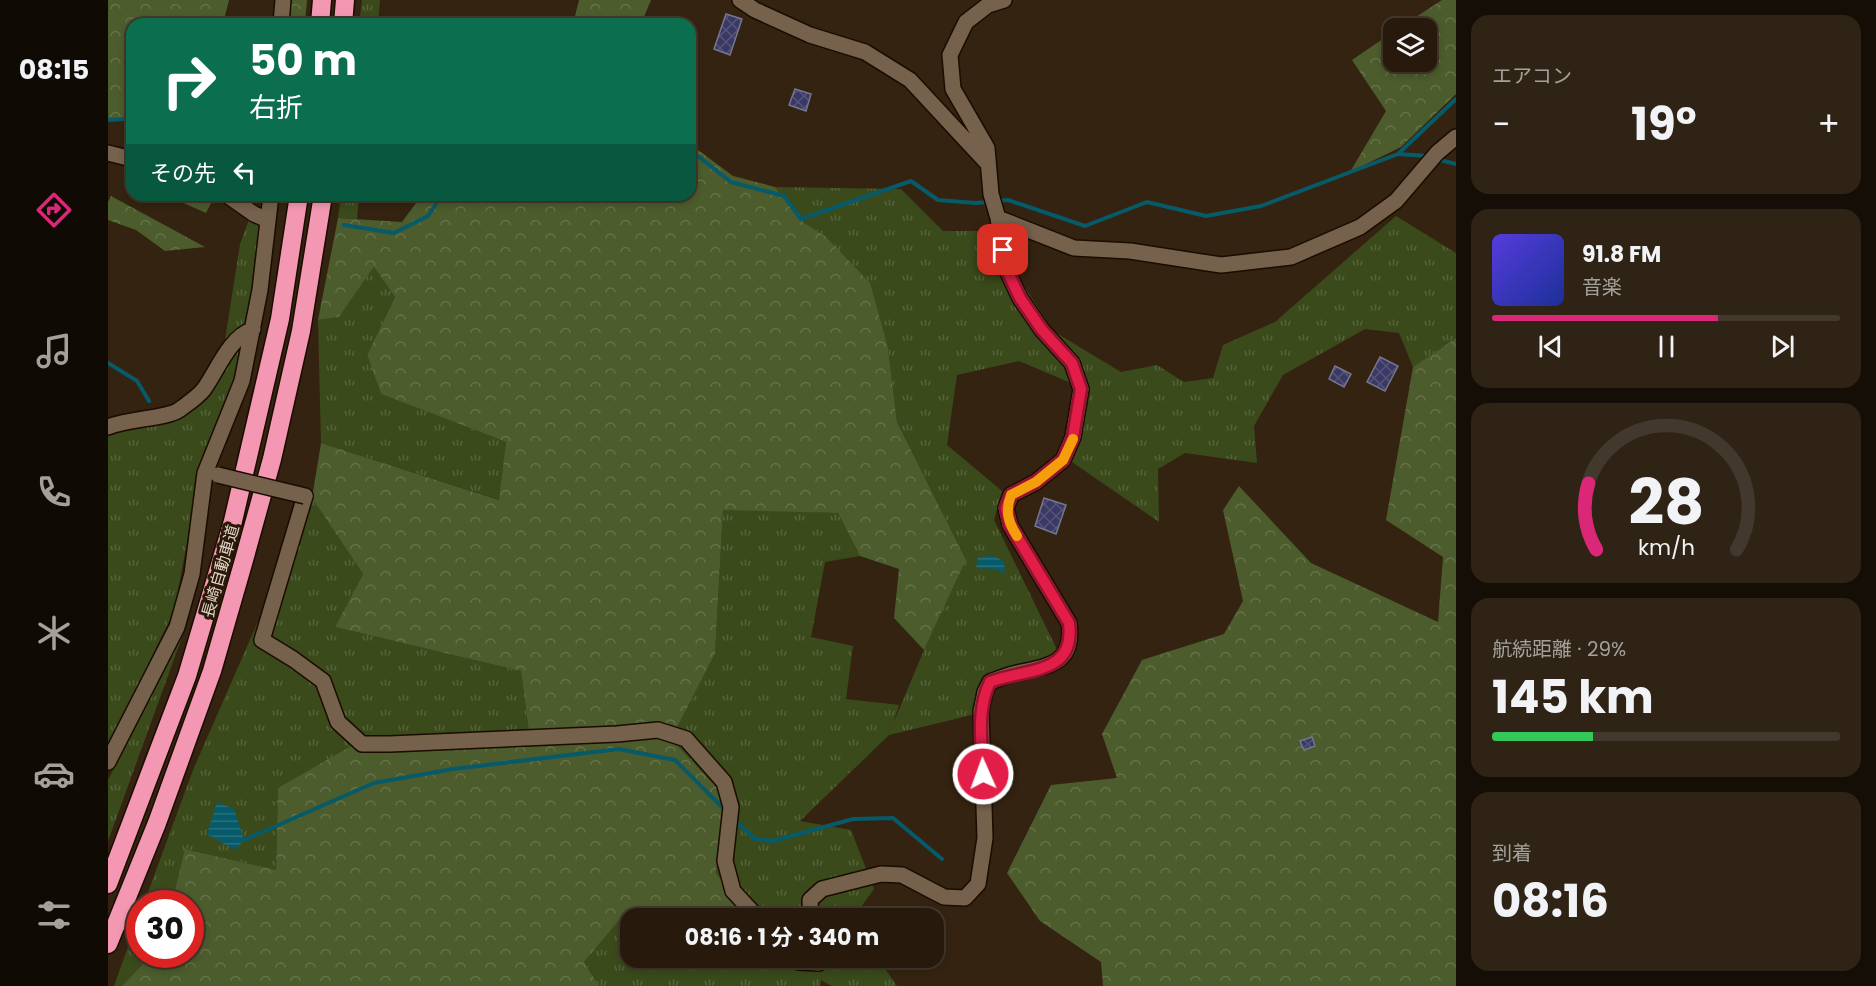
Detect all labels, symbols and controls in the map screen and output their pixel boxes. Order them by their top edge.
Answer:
map controls [1383,18,1437,72]
button: layers [1383,18,1437,72]
text: 50 m [249,31,357,90]
icon: right [150,42,228,120]
text: 08:15 [19,51,89,88]
text: エアコン [1492,62,1572,90]
text: 右折 [249,89,303,126]
text: 19° [1631,93,1697,156]
text: − [1492,101,1510,148]
text: + [1817,101,1840,148]
icon: left [228,156,261,189]
text: その先 [150,158,216,189]
icon: directions [33,189,75,231]
pin [977,224,1028,275]
icon: arrive [986,233,1019,266]
text: 91.8 FM [1582,239,1661,270]
text: 音楽 [1582,273,1622,301]
icon: music [33,330,75,372]
icon: previous [1534,330,1567,363]
icon: pause [1650,330,1683,363]
icon: next [1766,330,1799,363]
text: 28 [1628,458,1704,546]
icon: phone [33,471,75,513]
street label: 長崎自動車道 [196,522,245,620]
text: km/h [1637,532,1695,563]
icon: climate [33,612,75,654]
text: 航続距離 · 29% [1492,635,1626,663]
text: 145 km [1492,666,1654,729]
position arrow [951,742,1015,806]
icon: car [33,753,75,795]
text: 到着 [1492,839,1532,867]
text: 08:16 [1492,870,1609,933]
speed limit sign: 30 [126,890,204,968]
icon: filters [33,894,75,936]
text: 08:16 · 1 分 · 340 m [685,922,879,953]

